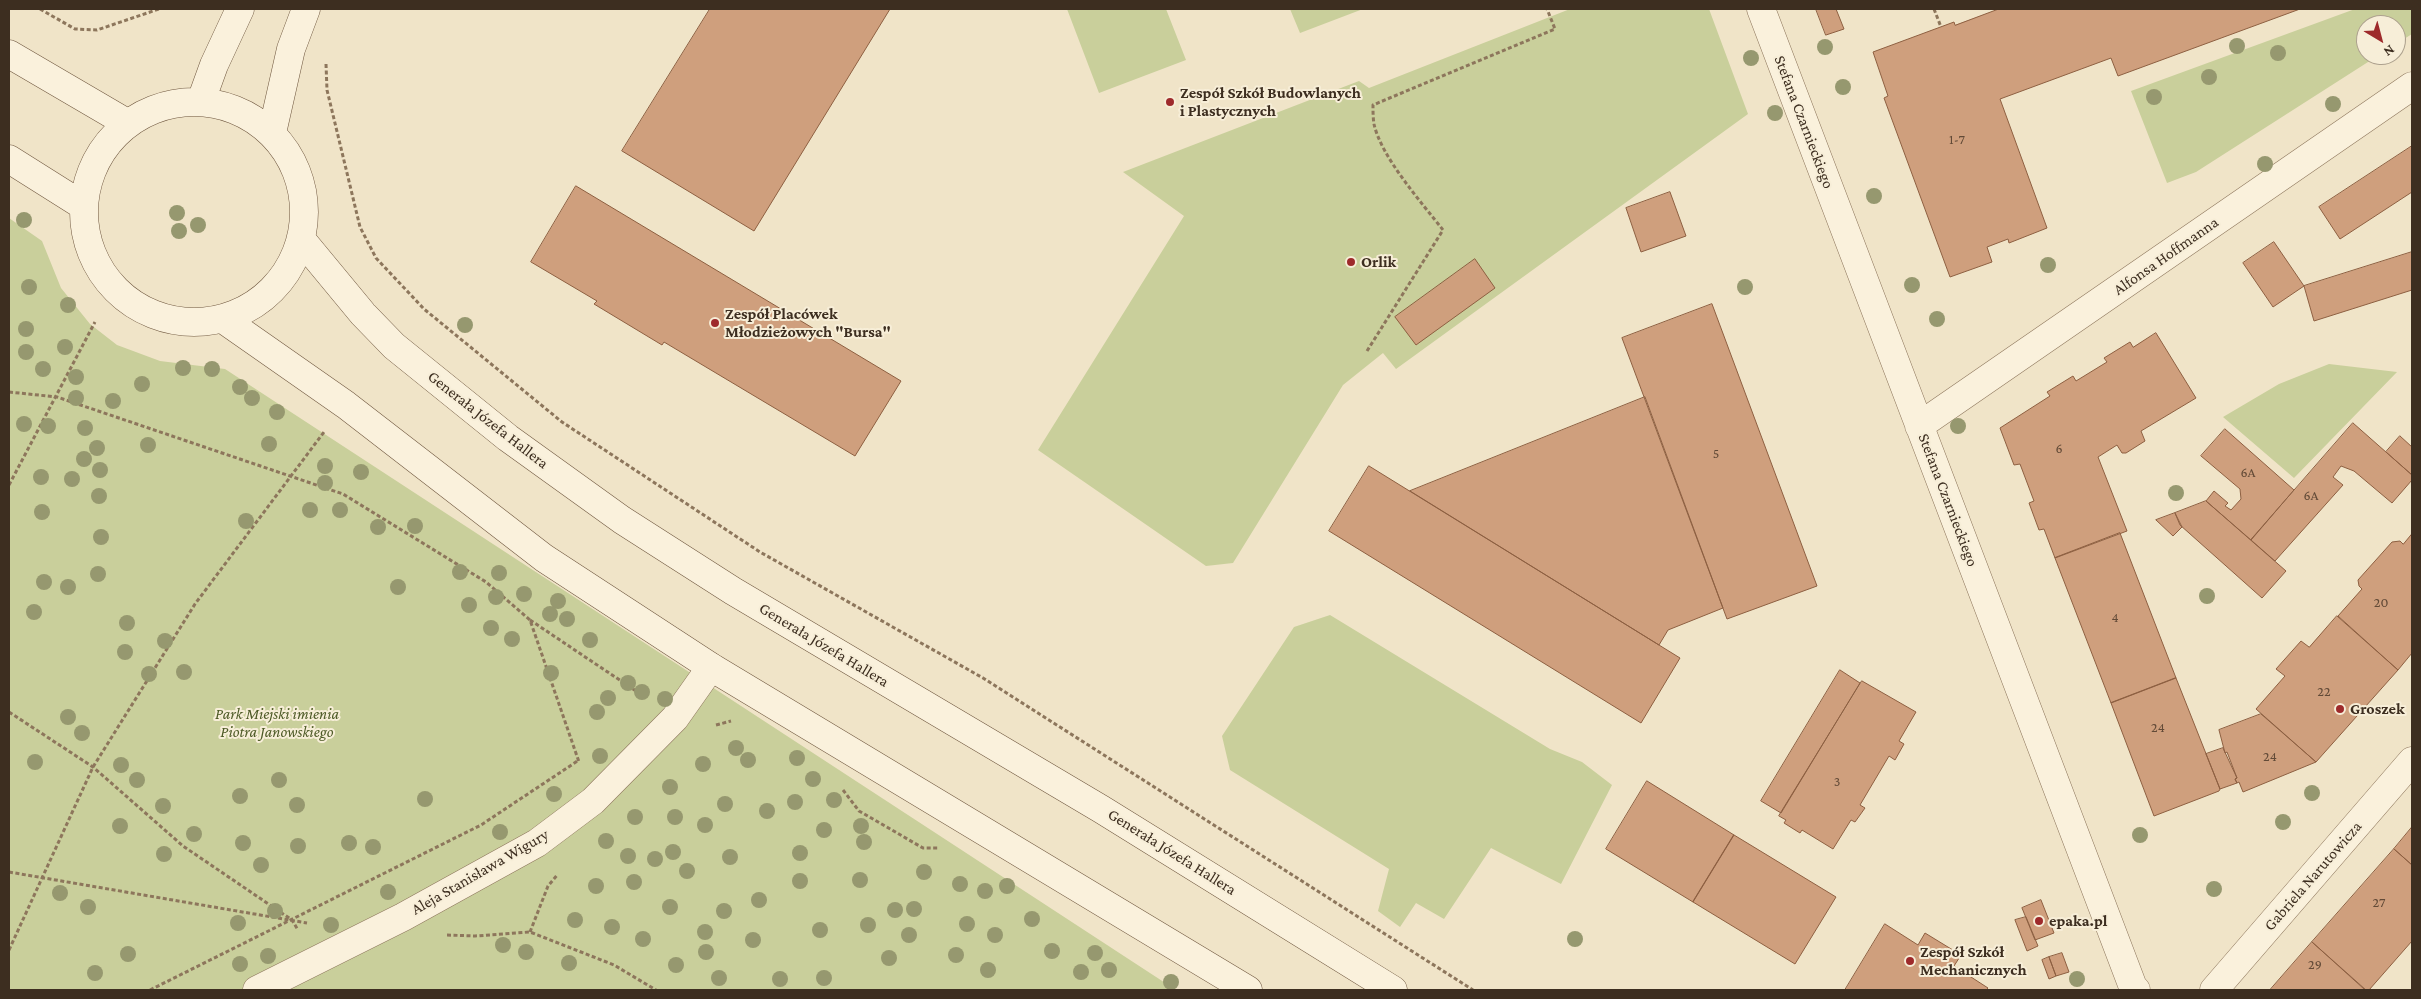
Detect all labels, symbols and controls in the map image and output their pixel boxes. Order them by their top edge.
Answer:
north arrow [2356,15,2406,65]
text: N [2381,42,2398,60]
street label: Stefana Czarnieckiego [1770,53,1838,191]
place label: Zespół Szkół Budowlanych i Plastycznych [1180,83,1361,121]
marker: Zespół Szkół Budowlanych i Plastycznych [1164,96,1176,108]
house number: 1-7 [1949,132,1965,148]
street label: Alfonsa Hoffmanna [2110,213,2222,299]
place label: Orlik [1361,252,1396,272]
marker: Orlik [1345,256,1357,268]
place label: Zespół Placówek Młodzieżowych "Bursa" [725,304,891,342]
marker: Zespół Placówek Młodzieżowych "Bursa" [709,317,721,329]
street label: Generała Józefa Hallera [424,367,552,473]
street label: Stefana Czarnieckiego [1914,431,1982,569]
house number: 6 [2055,441,2063,457]
house number: 5 [1713,446,1719,462]
house number: 6A [2241,465,2255,481]
house number: 6A [2304,488,2318,504]
house number: 20 [2374,595,2388,611]
street label: Generała Józefa Hallera [756,599,892,691]
house number: 4 [2111,610,2119,626]
house number: 22 [2317,684,2331,700]
place label: Groszek [2350,699,2405,719]
marker: Groszek [2334,703,2346,715]
park label: Park Miejski imienia Piotra Janowskiego [215,704,339,742]
house number: 24 [2151,720,2165,736]
house number: 24 [2263,749,2277,765]
house number: 3 [1834,774,1840,790]
street label: Generała Józefa Hallera [1104,805,1240,899]
street label: Gabriela Narutowicza [2260,817,2366,935]
street label: Aleja Stanisława Wigury [408,825,552,919]
house number: 27 [2373,895,2385,911]
place label: epaka.pl [2049,911,2107,931]
marker: epaka.pl [2033,915,2045,927]
place label: Zespół Szkół Mechanicznych [1920,942,2027,980]
marker: Zespół Szkół Mechanicznych [1904,955,1916,967]
house number: 29 [2308,957,2322,973]

